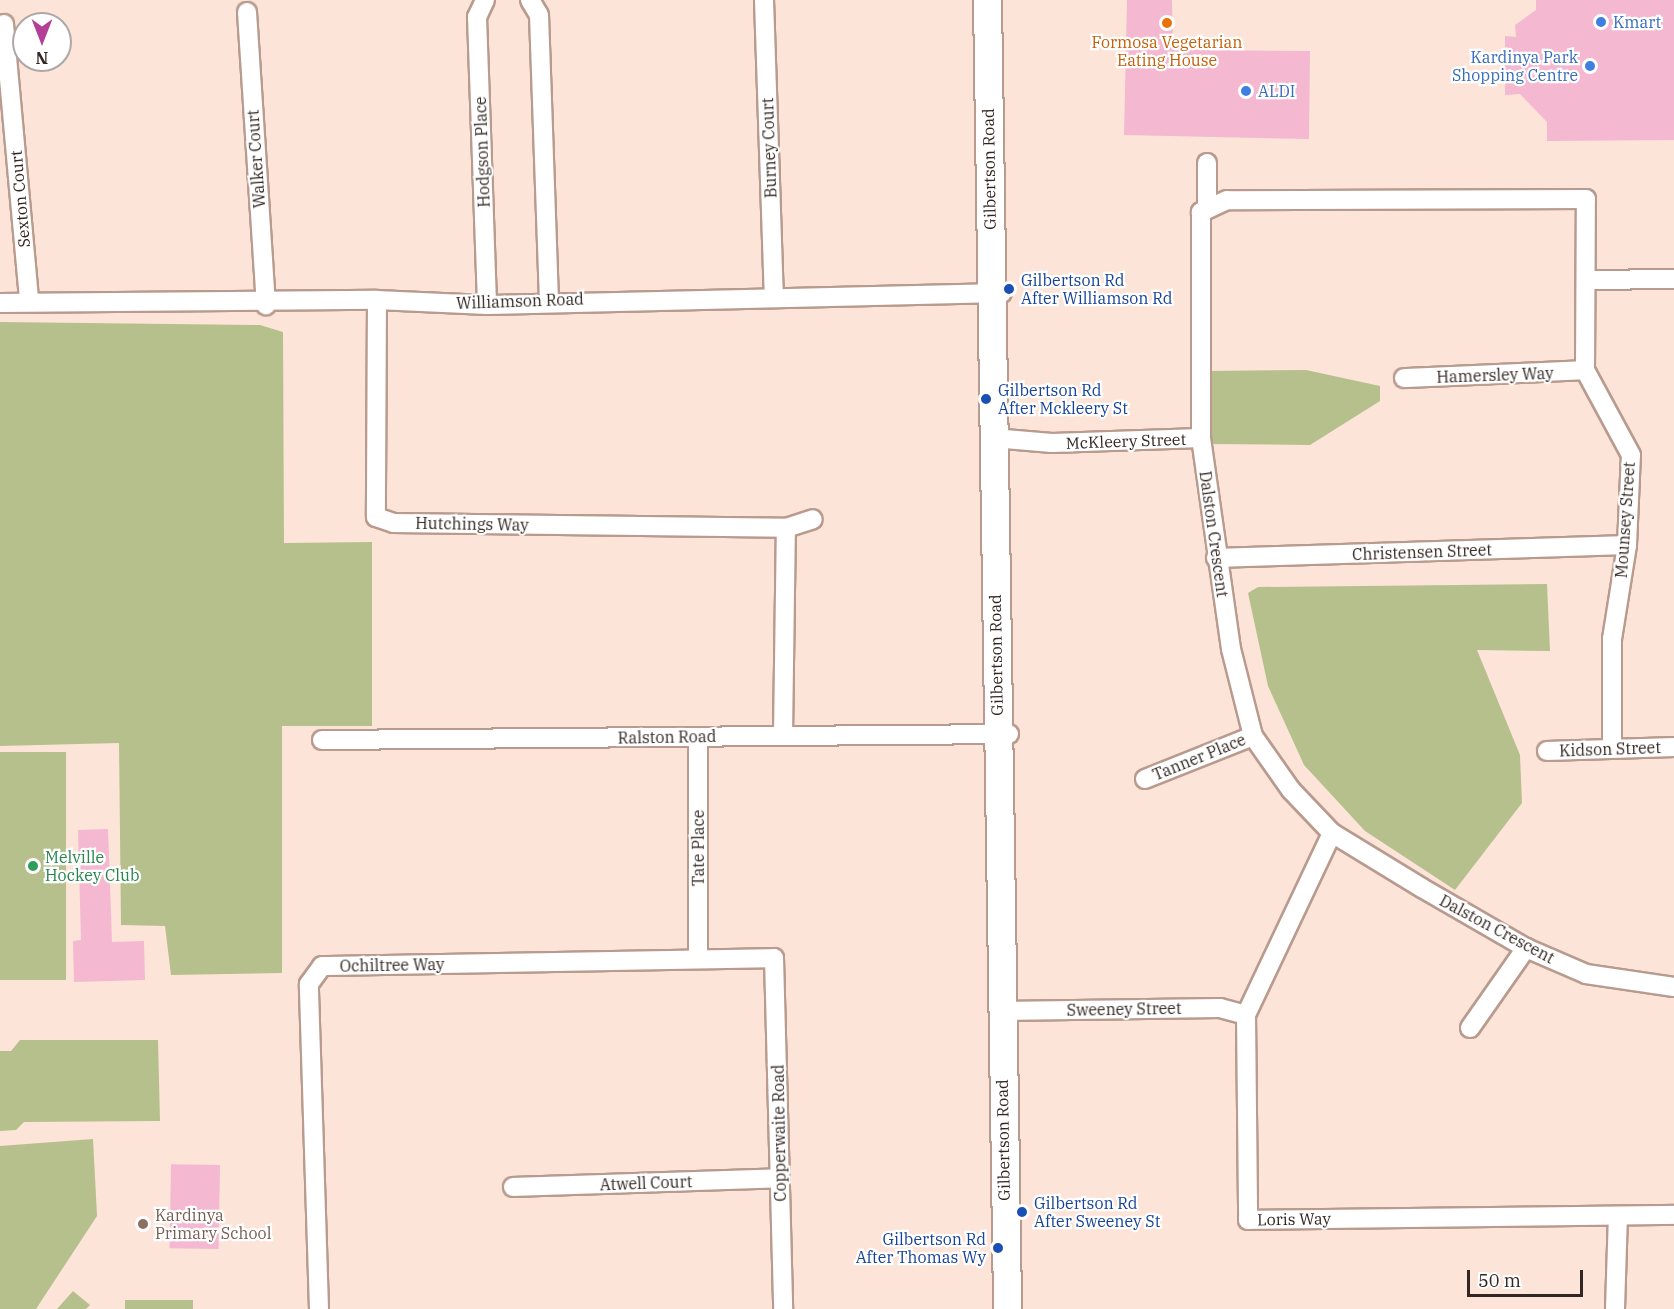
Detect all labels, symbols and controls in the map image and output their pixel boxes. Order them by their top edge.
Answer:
north arrow [12,12,72,72]
place label: Kmart [1613,12,1661,32]
marker: Kmart [1594,15,1608,29]
marker: Formosa Vegetarian Eating House [1160,16,1174,30]
place label: Formosa Vegetarian Eating House [1092,32,1242,70]
place label: Kardinya Park Shopping Centre [1452,47,1578,85]
text: N [36,48,48,68]
marker: Kardinya Park Shopping Centre [1583,59,1597,73]
place label: ALDI [1258,81,1295,101]
marker: ALDI [1239,84,1253,98]
street label: Hodgson Place [470,96,494,208]
street label: Burney Court [758,97,780,199]
street label: Gilbertson Road [978,108,1000,230]
street label: Walker Court [243,109,269,209]
street label: Sexton Court [6,150,34,248]
place label: Gilbertson Rd After Williamson Rd [1021,270,1172,308]
marker: Gilbertson Rd After Williamson Rd [1002,282,1016,296]
street label: Williamson Road [456,289,584,313]
street label: Hamersley Way [1436,363,1554,387]
place label: Gilbertson Rd After Mckleery St [998,380,1128,418]
marker: Gilbertson Rd After Mckleery St [979,392,993,406]
street label: McKleery Street [1066,429,1186,453]
street label: Mounsey Street [1611,461,1639,579]
street label: Dalston Crescent [1196,470,1232,598]
street label: Hutchings Way [415,513,529,535]
street label: Christensen Street [1352,540,1492,564]
street label: Gilbertson Road [985,594,1007,716]
street label: Ralston Road [617,727,717,747]
street label: Tanner Place [1150,730,1248,784]
street label: Kidson Street [1559,738,1661,760]
street label: Tate Place [688,810,708,886]
place label: Melville Hockey Club [45,847,140,885]
marker: Melville Hockey Club [26,859,40,873]
street label: Dalston Crescent [1436,891,1558,967]
street label: Ochiltree Way [339,954,445,976]
street label: Sweeney Street [1066,998,1182,1020]
street label: Copperwaite Road [768,1064,790,1202]
street label: Gilbertson Road [992,1079,1014,1201]
street label: Atwell Court [599,1172,693,1194]
place label: Gilbertson Rd After Sweeney St [1034,1193,1160,1231]
place label: Kardinya Primary School [155,1205,271,1243]
marker: Gilbertson Rd After Sweeney St [1015,1205,1029,1219]
street label: Loris Way [1257,1209,1331,1229]
marker: Kardinya Primary School [136,1217,150,1231]
place label: Gilbertson Rd After Thomas Wy [856,1229,986,1267]
marker: Gilbertson Rd After Thomas Wy [991,1241,1005,1255]
scale bar [1470,1258,1586,1296]
text: 50 m [1478,1269,1521,1292]

